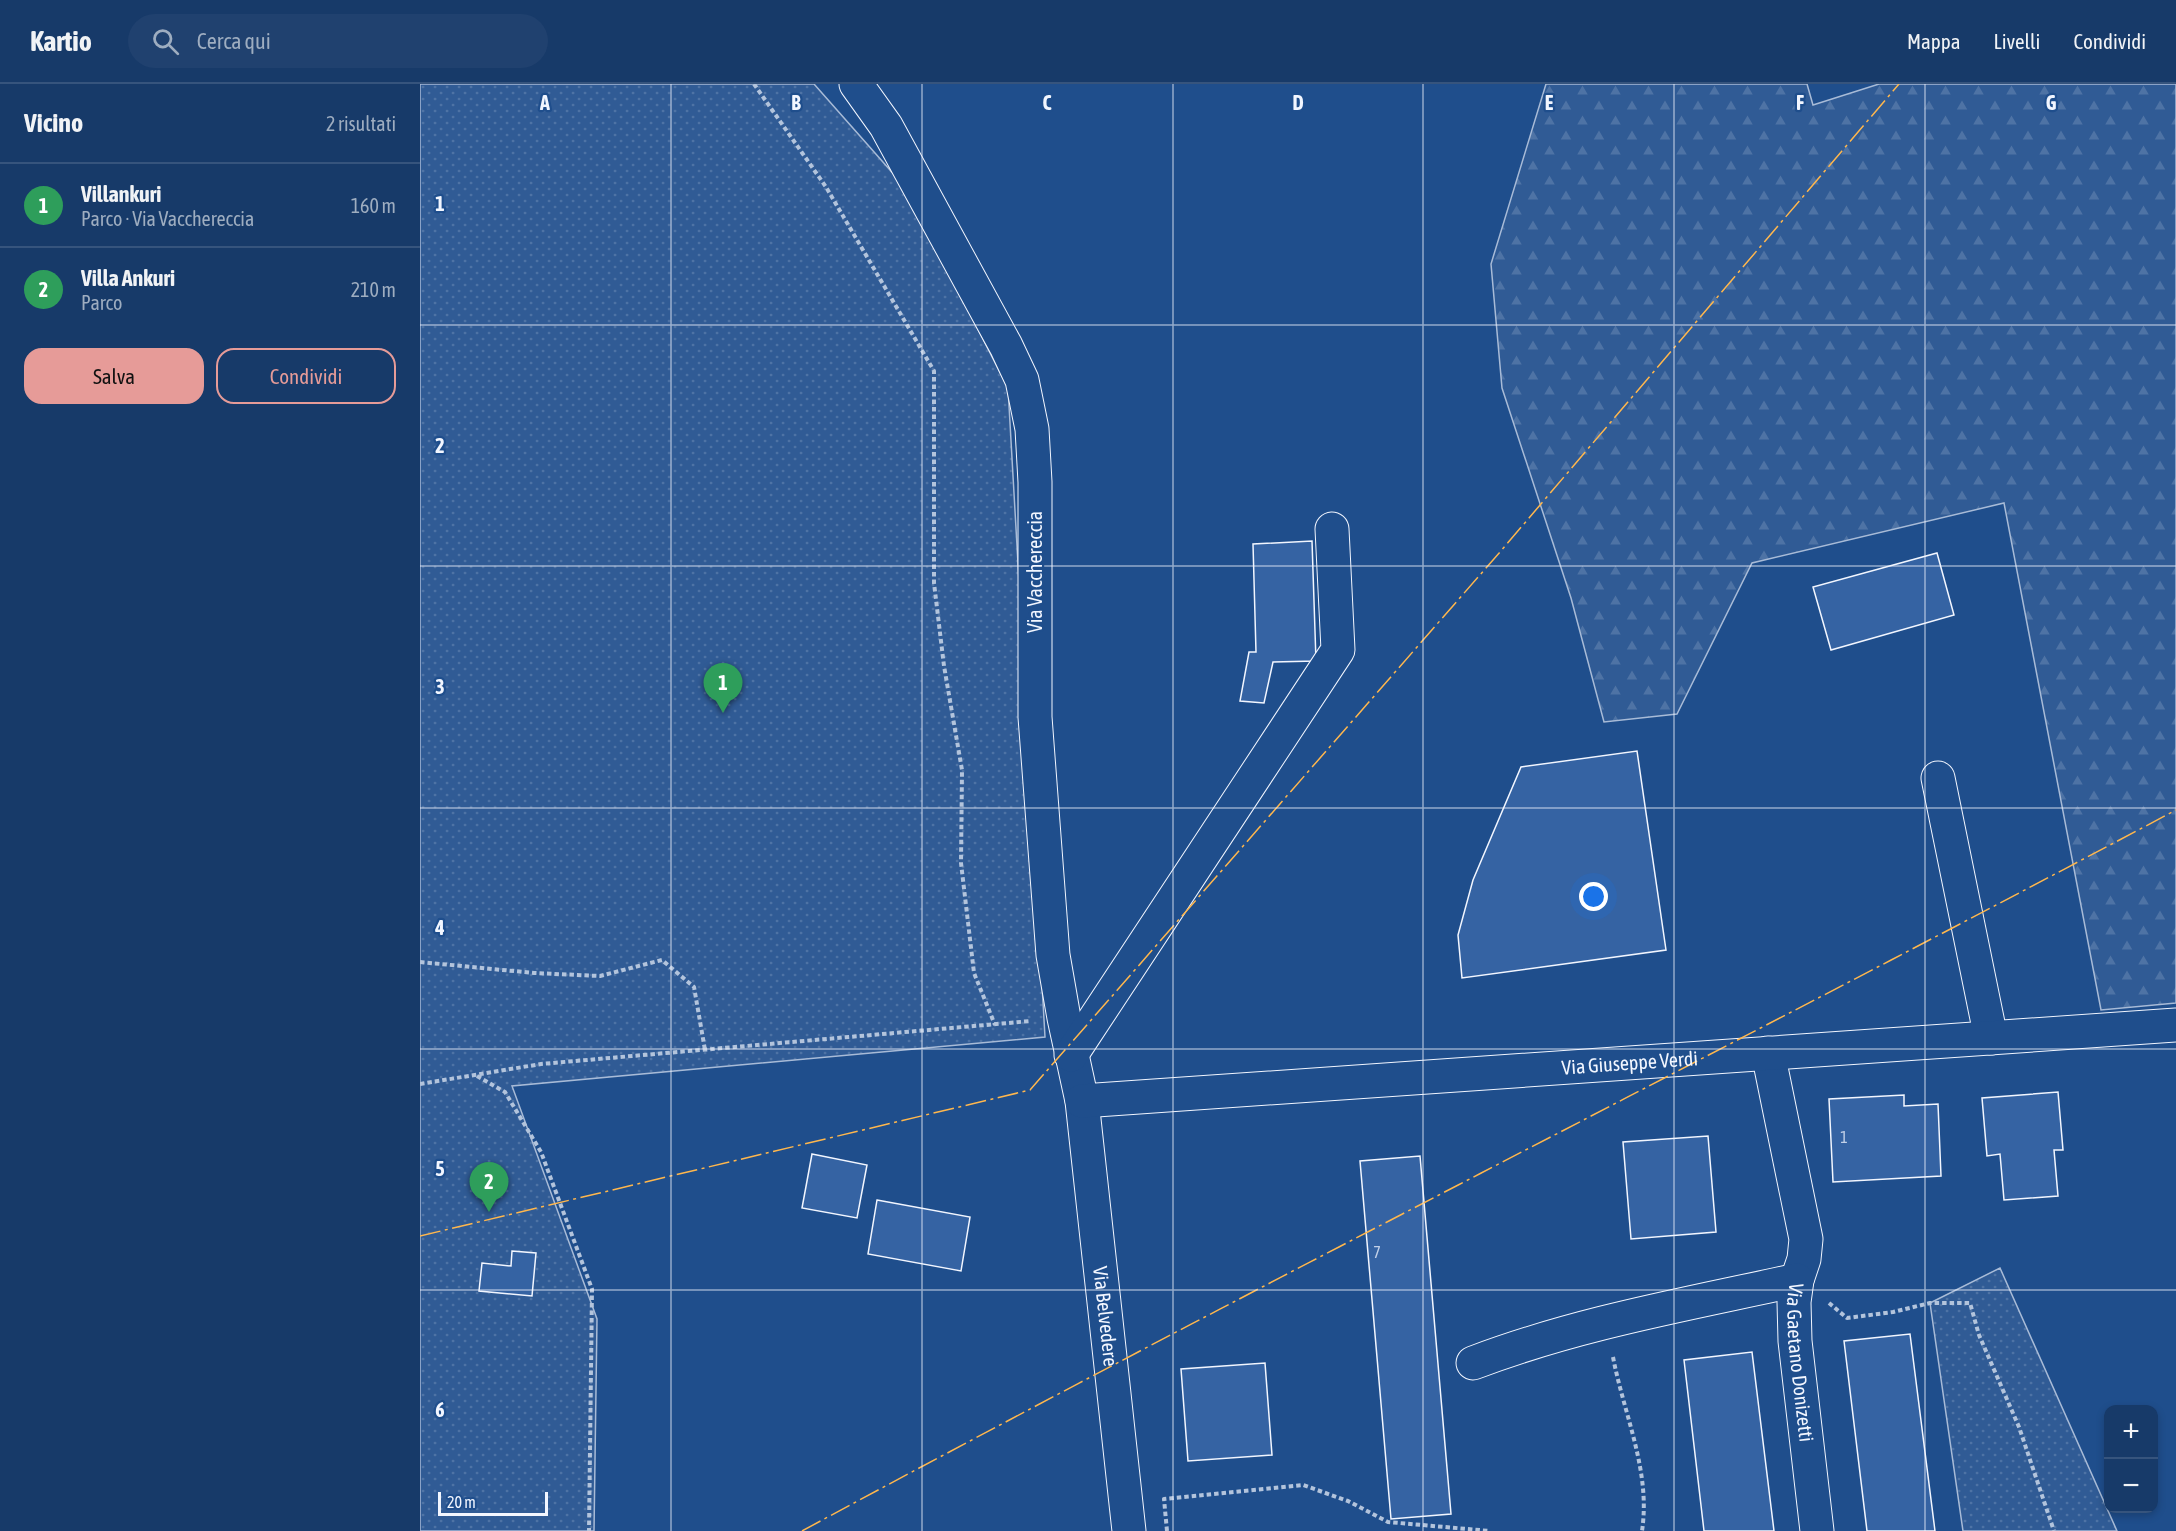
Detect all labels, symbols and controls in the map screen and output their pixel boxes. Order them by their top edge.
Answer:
search box [128,14,548,68]
text: Kartio [30,25,92,57]
icon: search [149,25,182,58]
text: Cerca qui [197,28,271,54]
text: Mappa [1907,29,1961,53]
text: Livelli [1994,29,2040,53]
text: Condividi [2073,29,2146,53]
text: A [539,91,550,114]
text: B [791,91,801,114]
text: C [1043,91,1052,114]
text: D [1292,91,1304,114]
text: E [1545,91,1554,114]
text: F [1796,91,1804,114]
text: G [2046,91,2057,114]
text: Vicino [24,108,83,138]
text: 2 risultati [326,112,396,135]
text: Villankuri [81,181,161,207]
text: 1 [435,192,445,215]
text: 1 [39,194,48,217]
text: 160 m [351,194,396,217]
text: Parco · Via Vacchereccia [81,207,254,230]
text: Villa Ankuri [81,265,175,291]
text: 2 [39,278,48,301]
text: 210 m [351,278,396,301]
text: Parco [81,291,122,314]
button: Salva [24,348,204,404]
button: Condividi [216,348,396,404]
text: 2 [435,434,445,457]
street label: Via Vacchereccia [1023,511,1046,633]
pin: 1 [704,664,742,713]
text: 3 [435,675,445,698]
your location [1579,882,1608,911]
text: 4 [434,916,445,939]
street label: Via Giuseppe Verdi [1561,1046,1699,1079]
house number: 1 [1840,1128,1848,1146]
text: 5 [435,1157,445,1180]
pin: 2 [470,1162,508,1212]
house number: 7 [1373,1243,1381,1261]
street label: Via Belvedere [1089,1265,1123,1368]
street label: Via Gaetano Donizetti [1782,1282,1819,1443]
text: 6 [435,1398,445,1421]
map controls [2104,1405,2158,1513]
button: + [2104,1405,2158,1459]
button: − [2104,1459,2158,1513]
scale bar [438,1489,548,1516]
text: 20 m [447,1493,476,1511]

